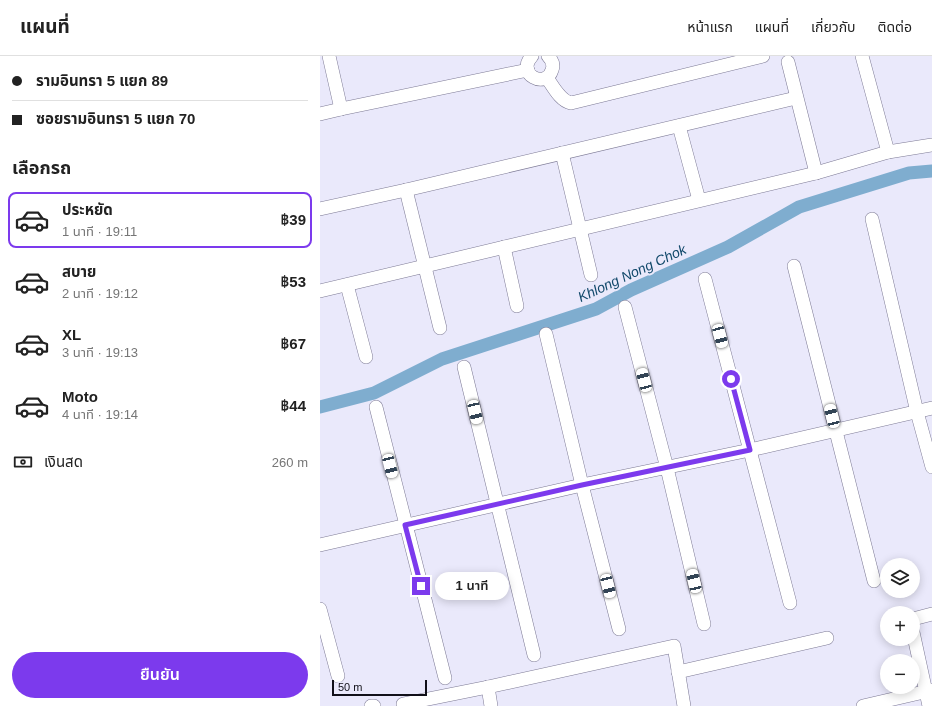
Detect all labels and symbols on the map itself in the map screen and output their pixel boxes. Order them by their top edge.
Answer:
water label: Khlong Nong Chok [575,240,690,305]
car [711,323,729,349]
car [635,367,653,393]
route start [722,370,740,388]
car [466,399,484,425]
car [823,403,841,429]
car [381,453,399,479]
car [685,568,703,594]
callout: 1 นาที [435,572,509,600]
car [599,573,617,599]
route end [412,577,430,595]
scale bar [332,678,427,697]

